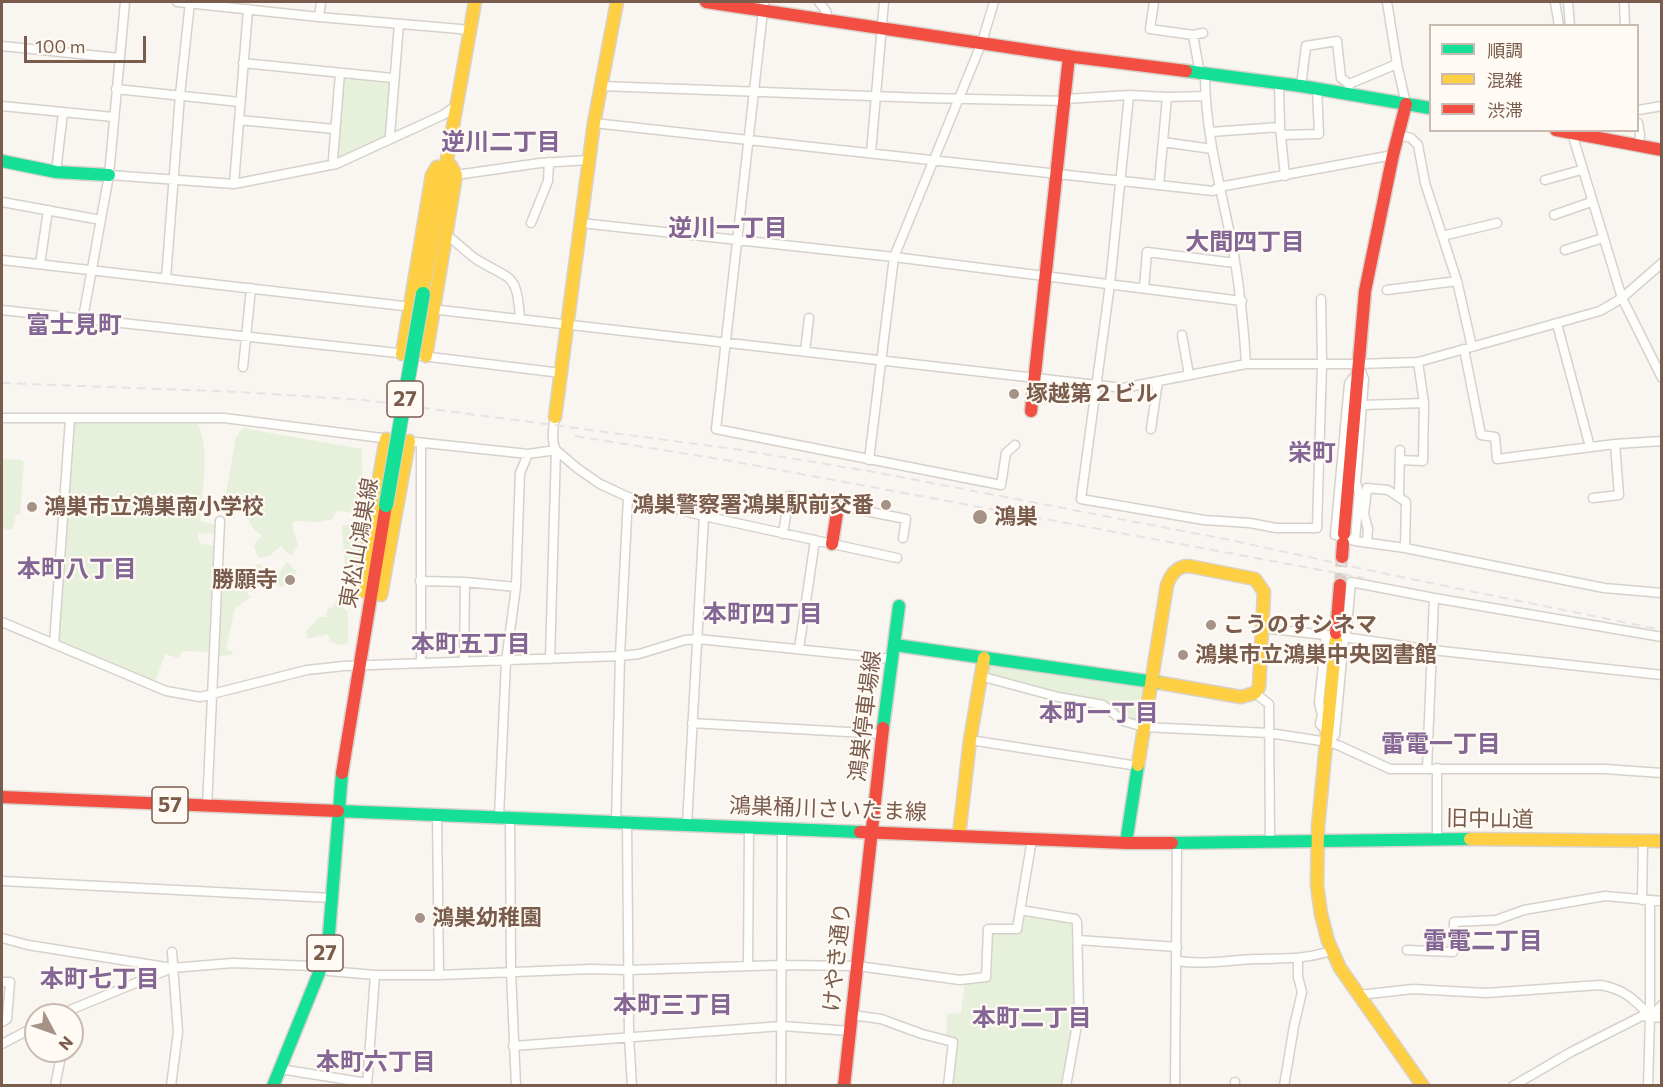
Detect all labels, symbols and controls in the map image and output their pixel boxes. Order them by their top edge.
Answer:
scale bar [27,24,148,62]
legend [1429,24,1639,132]
text: 100 m [35,35,85,57]
text: 順調 [1487,39,1523,61]
text: 混雑 [1487,69,1523,91]
text: 渋滞 [1487,99,1523,121]
district label: 逆川二丁目 [441,128,561,156]
district label: 逆川一丁目 [668,214,788,242]
district label: 大間四丁目 [1185,228,1305,256]
district label: 富士見町 [26,311,122,339]
road number: 27 [387,381,423,417]
place label: 塚越第２ビル [1026,381,1158,407]
marker: 塚越第２ビル [1007,387,1021,401]
district label: 栄町 [1288,439,1336,467]
street label: 東松山鴻巣線 [335,476,383,610]
place label: 鴻巣警察署鴻巣駅前交番 [632,492,874,518]
place label: 鴻巣市立鴻巣南小学校 [44,494,264,520]
marker: 鴻巣警察署鴻巣駅前交番 [879,498,893,512]
marker: 鴻巣市立鴻巣南小学校 [25,500,39,514]
place label: 鴻巣 [994,504,1038,530]
marker: 鴻巣 [971,508,989,526]
district label: 本町八丁目 [17,555,137,583]
place label: 勝願寺 [212,567,278,593]
marker: 勝願寺 [283,573,297,587]
district label: 本町四丁目 [703,600,823,628]
place label: こうのすシネマ [1223,612,1377,638]
marker: こうのすシネマ [1204,618,1218,632]
district label: 本町五丁目 [411,630,531,658]
place label: 鴻巣市立鴻巣中央図書館 [1195,642,1437,668]
marker: 鴻巣市立鴻巣中央図書館 [1176,648,1190,662]
street label: 鴻巣停車場線 [844,649,886,783]
district label: 本町一丁目 [1039,699,1159,727]
district label: 雷電一丁目 [1381,730,1501,758]
road number: 57 [152,787,188,823]
street label: 鴻巣桶川さいたま線 [729,792,927,826]
street label: 旧中山道 [1446,805,1534,833]
street label: けやき通り [818,901,856,1013]
place label: 鴻巣幼稚園 [432,905,542,931]
marker: 鴻巣幼稚園 [413,911,427,925]
district label: 雷電二丁目 [1423,927,1543,955]
road number: 27 [307,935,343,971]
district label: 本町七丁目 [40,965,160,993]
district label: 本町三丁目 [613,991,733,1019]
north arrow [24,1003,84,1063]
district label: 本町二丁目 [972,1004,1092,1032]
text: N [55,1033,78,1055]
district label: 本町六丁目 [316,1048,436,1076]

